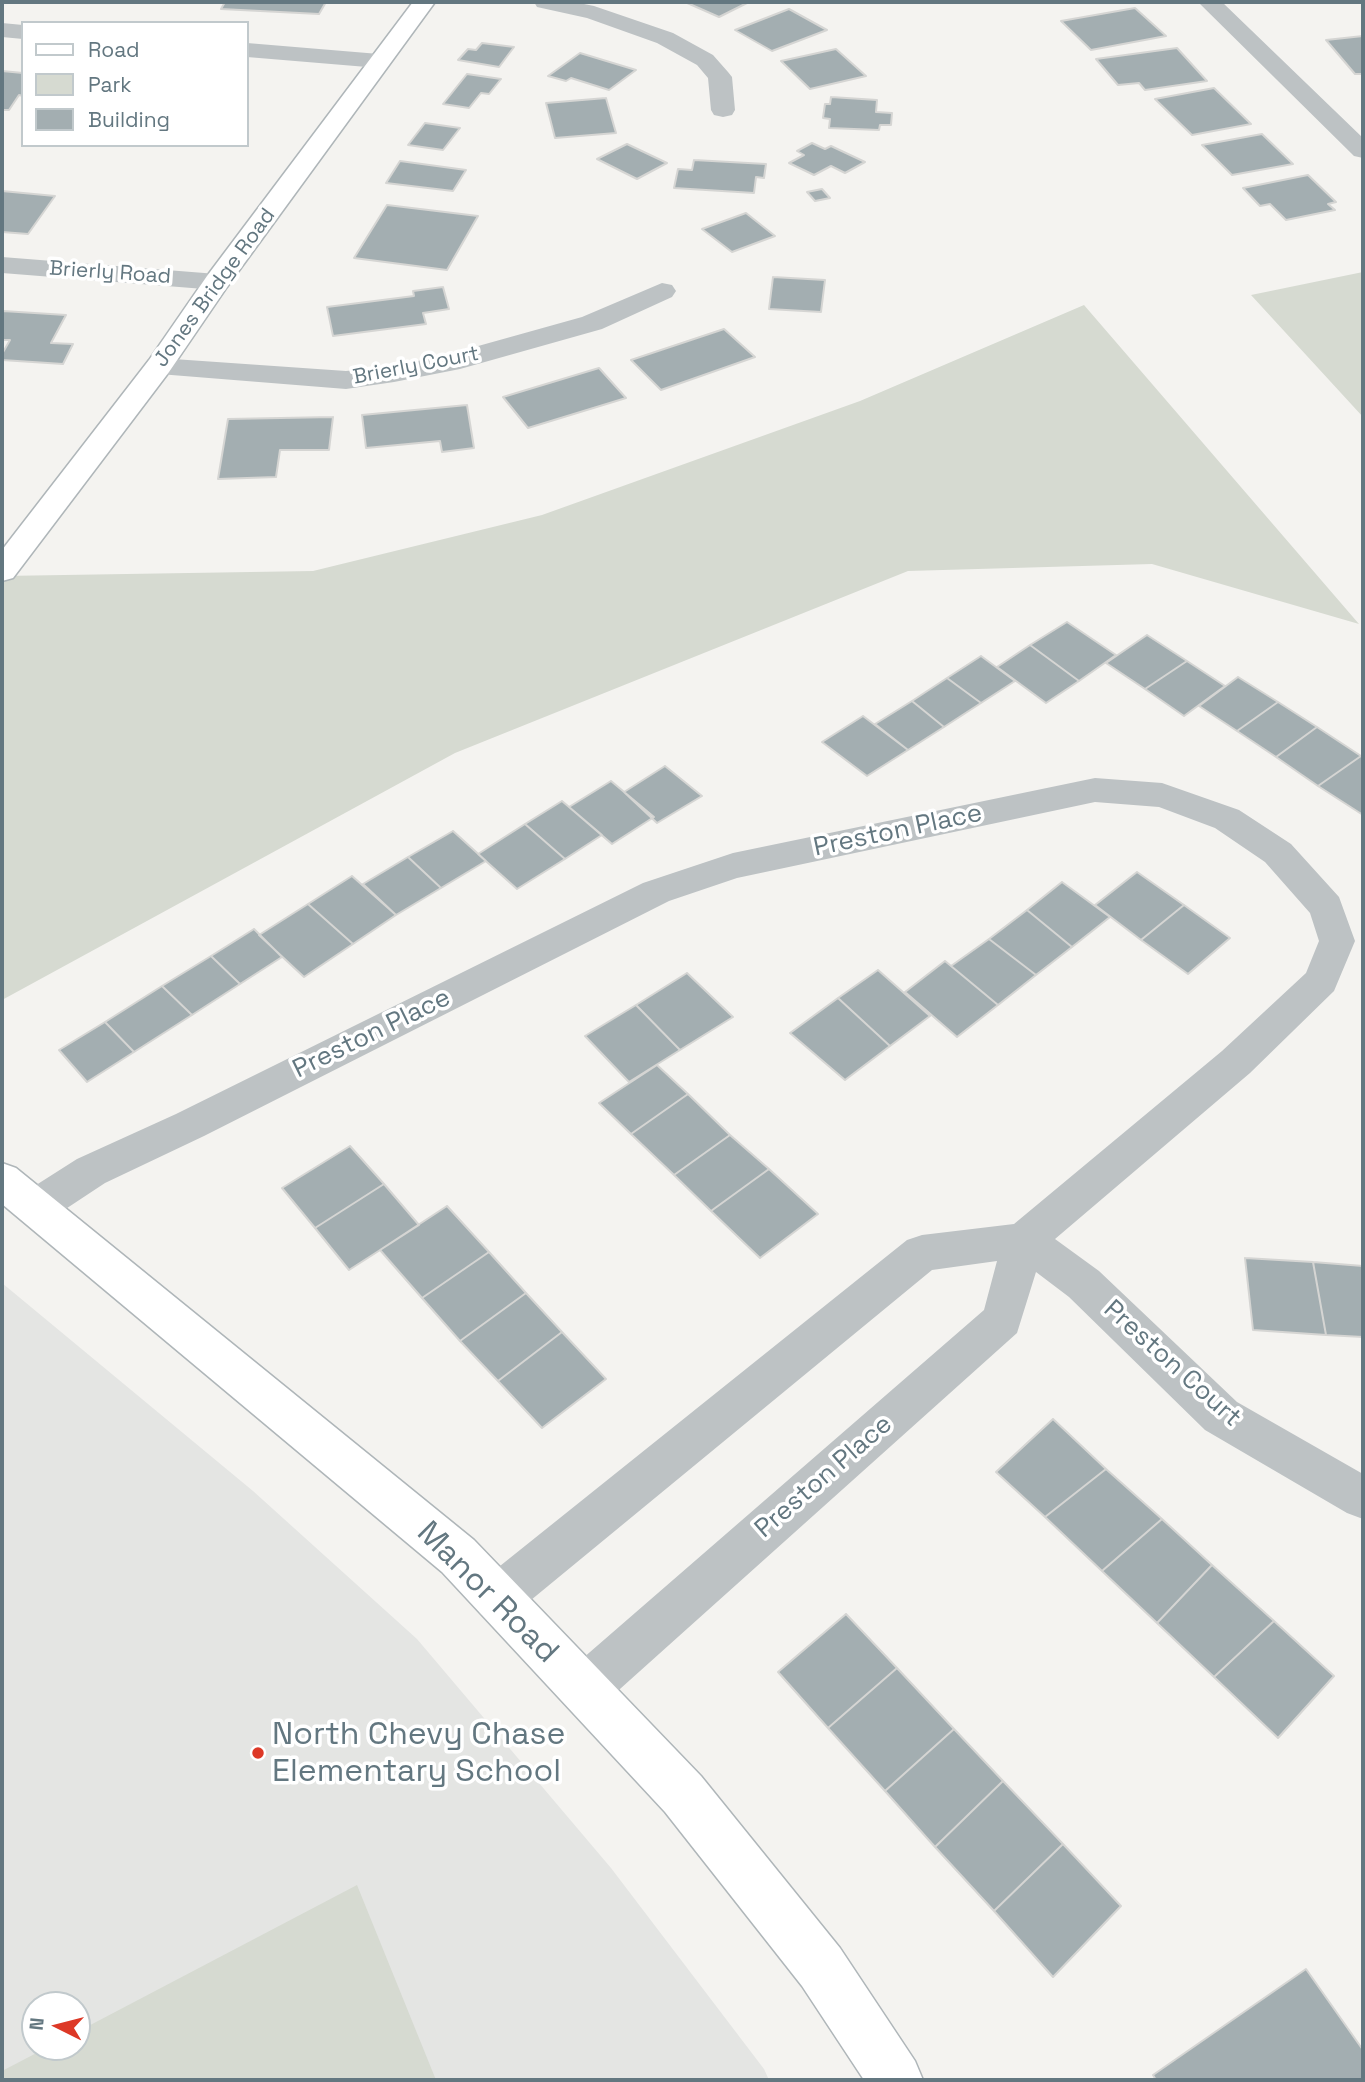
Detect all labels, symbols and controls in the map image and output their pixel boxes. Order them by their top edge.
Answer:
legend [21,21,248,147]
text: Road [88,36,140,63]
text: Park [88,71,132,98]
text: Building [88,106,170,133]
street label: Jones Bridge Road [149,204,281,372]
street label: Brierly Road [48,256,172,290]
street label: Brierly Court [351,341,481,391]
street label: Preston Place [811,798,985,864]
street label: Preston Place [288,982,456,1086]
street label: Preston Court [1097,1294,1247,1434]
street label: Preston Place [749,1409,899,1545]
street label: Manor Road [408,1514,566,1672]
place label: North Chevy Chase Elementary School [272,1716,565,1791]
marker: North Chevy Chase Elementary School [250,1745,266,1761]
north arrow [21,1991,91,2061]
text: N [24,2016,50,2032]

